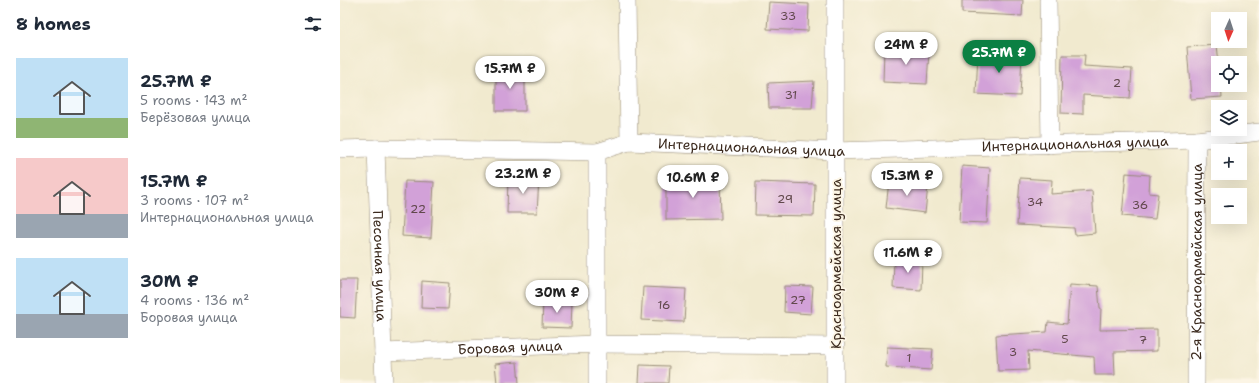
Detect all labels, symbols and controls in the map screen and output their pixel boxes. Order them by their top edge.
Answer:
house number: 33 [780,8,796,24]
north arrow [1211,12,1247,48]
map controls [1211,12,1247,224]
text: 8 homes [16,13,91,35]
icon: filters [302,13,324,35]
pin: 24M ₽ [878,32,934,66]
text: 24M ₽ [884,36,928,53]
pin: 25.7M ₽ [962,40,1036,74]
text: 25.7M ₽ [972,44,1026,61]
pin: 15.7M ₽ [473,56,547,90]
button: locate [1211,56,1247,92]
text: 15.7M ₽ [484,60,536,77]
text: 25.7M ₽ [140,70,212,92]
icon: home [48,74,96,122]
house number: 2 [1113,75,1121,91]
house number: 31 [785,87,797,103]
text: 5 rooms · 143 m² [140,92,248,109]
button: layers [1211,100,1247,136]
text: Берёзовая улица [140,109,250,126]
street label: Интернациональная улица [981,132,1169,156]
street label: Интернациональная улица [657,134,845,160]
button: + [1211,144,1247,180]
pin: 23.2M ₽ [486,161,560,195]
pin: 15.3M ₽ [870,163,944,197]
street label: 2-я Красноармейская улица [1187,163,1206,361]
text: 23.2M ₽ [494,165,552,182]
pin: 10.6M ₽ [656,165,730,199]
text: 15.3M ₽ [880,167,934,184]
text: 10.6M ₽ [666,169,720,186]
text: 15.7M ₽ [140,170,208,192]
icon: home [48,174,96,222]
street label: Красноармейская улица [827,179,845,349]
button: − [1211,188,1247,224]
house number: 29 [777,191,793,207]
text: 3 rooms · 107 m² [140,192,249,209]
house number: 34 [1027,194,1043,210]
house number: 36 [1132,197,1148,213]
house number: 22 [410,201,426,217]
text: Интернациональная улица [140,209,314,226]
street label: Песочная улица [369,210,391,322]
pin: 11.6M ₽ [871,240,945,274]
text: 11.6M ₽ [883,244,933,261]
text: 30M ₽ [140,270,199,292]
icon: home [48,274,96,322]
pin: 30M ₽ [529,280,585,314]
text: 30M ₽ [534,284,580,301]
text: 4 rooms · 136 m² [140,292,249,309]
house number: 27 [790,292,806,308]
house number: 16 [657,297,671,313]
text: Боровая улица [140,309,237,326]
house number: 5 [1061,331,1069,347]
house number: 7 [1139,332,1147,348]
street label: Боровая улица [457,336,563,358]
house number: 3 [1009,344,1017,360]
house number: 1 [906,350,912,366]

